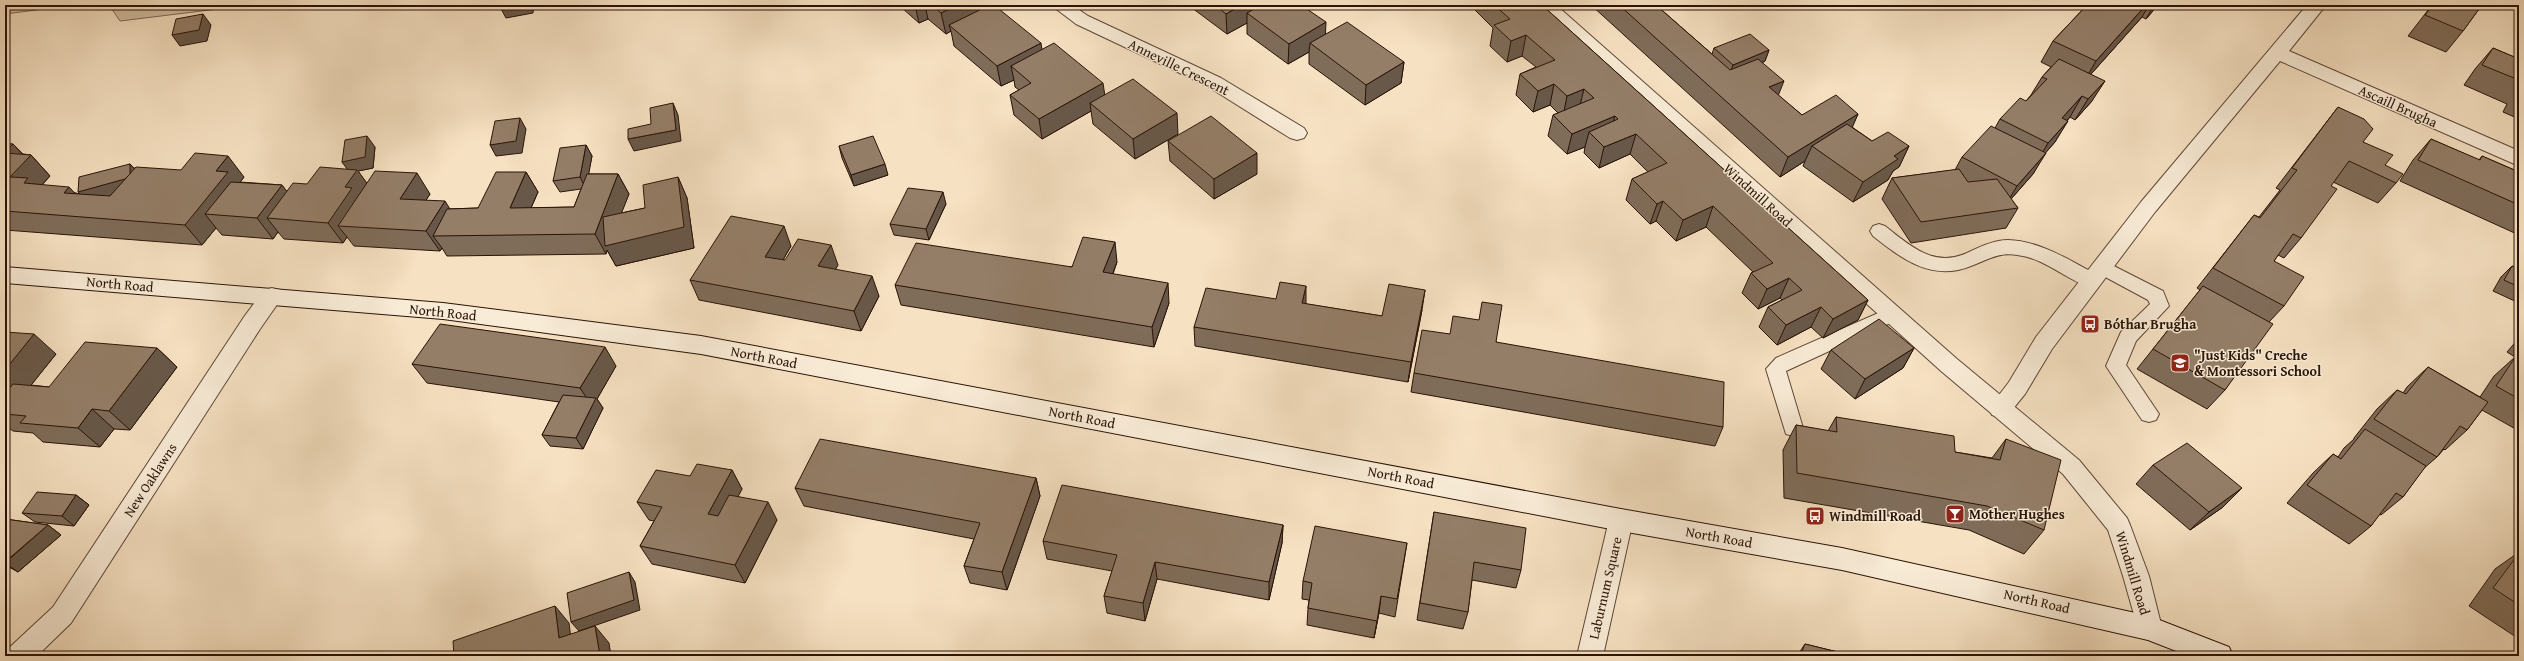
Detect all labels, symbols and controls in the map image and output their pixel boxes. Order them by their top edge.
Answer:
street label: Anneville Crescent [1125,34,1233,100]
street label: Ascaill Brugha [2355,80,2441,132]
street label: Windmill Road [1719,159,1797,232]
street label: North Road [86,271,155,297]
street label: North Road [409,299,478,326]
bus stop icon: Bóthar Brugha [2079,313,2101,335]
place label: Bóthar Brugha [2104,314,2197,334]
street label: North Road [729,341,799,373]
place label: "Just Kids" Creche & Montessori School [2194,345,2322,381]
school or university icon: "Just Kids" Creche & Montessori School [2169,352,2191,374]
street label: North Road [1047,401,1117,433]
street label: New Oaklawns [119,439,181,521]
street label: North Road [1366,461,1436,493]
bar icon: Mother Hughes [1944,503,1966,525]
place label: Mother Hughes [1969,504,2065,524]
bus stop icon: Windmill Road [1804,505,1826,527]
place label: Windmill Road [1829,506,1921,526]
street label: North Road [1684,521,1754,553]
street label: Windmill Road [2111,529,2155,618]
street label: Laburnum Square [1584,534,1627,641]
street label: North Road [2002,584,2073,618]

